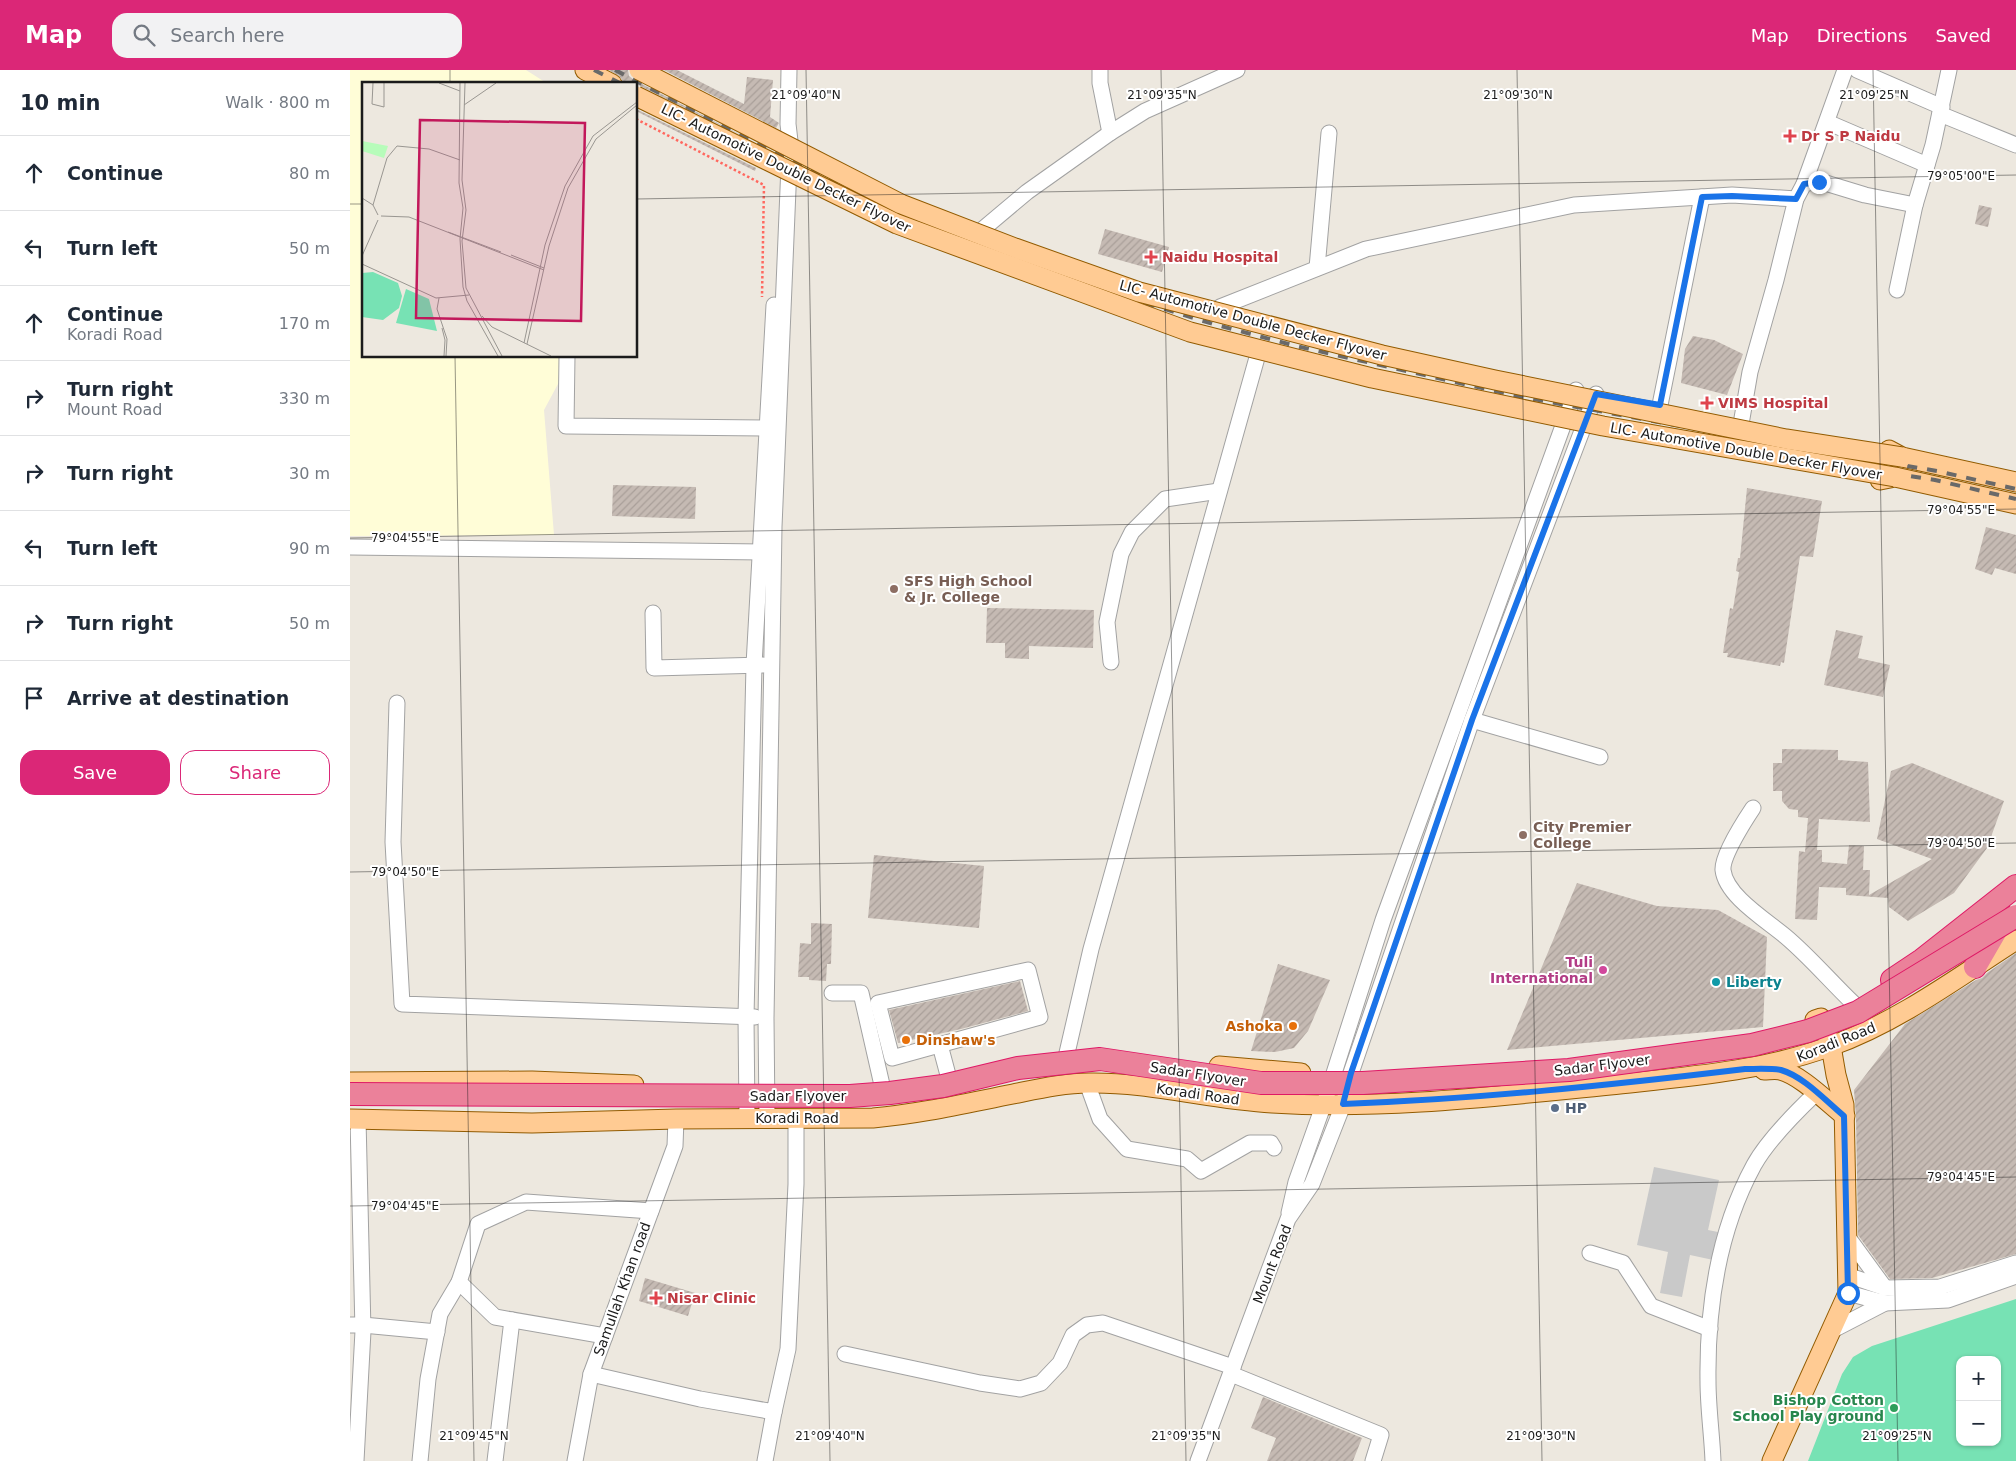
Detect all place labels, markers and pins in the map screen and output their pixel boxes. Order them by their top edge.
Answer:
place label: Dr S P Naidu [1801,128,1900,144]
marker: Dr S P Naidu [1783,129,1797,143]
place label: Naidu Hospital [1162,249,1278,265]
marker: Naidu Hospital [1144,250,1158,264]
place label: VIMS Hospital [1718,395,1828,411]
marker: VIMS Hospital [1700,396,1714,410]
place label: SFS High School & Jr. College [904,573,1032,605]
marker: SFS High School & Jr. College [888,583,900,595]
place label: City Premier College [1533,819,1631,851]
marker: City Premier College [1517,829,1529,841]
place label: Tuli International [1490,954,1593,986]
marker: Tuli International [1597,964,1609,976]
place label: Liberty [1726,974,1782,990]
marker: Liberty [1710,976,1722,988]
place label: Ashoka [1225,1018,1283,1034]
marker: Ashoka [1287,1020,1299,1032]
place label: Dinshaw's [916,1032,996,1048]
marker: Dinshaw's [900,1034,912,1046]
place label: HP [1565,1100,1587,1116]
marker: HP [1549,1102,1561,1114]
place label: Nisar Clinic [667,1290,756,1306]
marker: Nisar Clinic [649,1291,663,1305]
place label: Bishop Cotton School Play ground [1732,1392,1884,1424]
marker: Bishop Cotton School Play ground [1888,1402,1900,1414]

